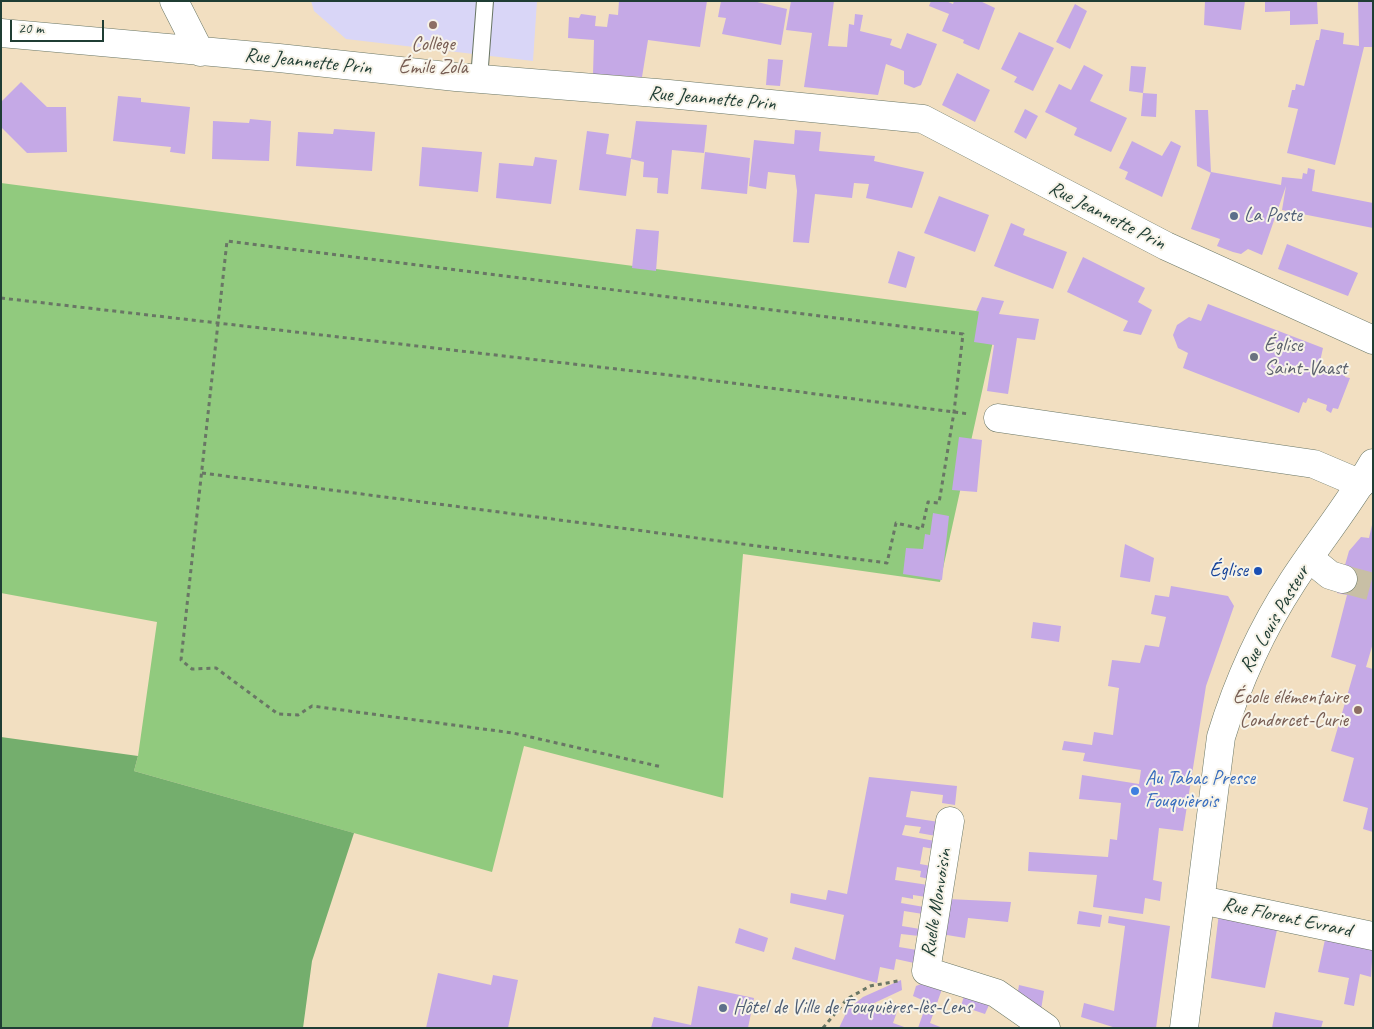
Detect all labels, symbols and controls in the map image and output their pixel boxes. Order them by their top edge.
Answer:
scale bar [12,10,106,42]
text: 20 m [18,19,44,38]
marker: Collège Émile Zola [427,19,439,31]
place label: Collège Émile Zola [399,33,467,80]
street label: Rue Jeannette Prin [243,43,373,81]
street label: Rue Jeannette Prin [647,81,777,117]
street label: Rue Jeannette Prin [1045,176,1169,256]
place label: La Poste [1244,204,1302,228]
marker: La Poste [1228,210,1240,222]
place label: Église Saint-Vaast [1264,334,1347,381]
marker: Église Saint-Vaast [1248,351,1260,363]
place label: Église [1210,559,1248,583]
street label: Rue Louis Pasteur [1235,561,1315,677]
marker: Église [1252,565,1264,577]
place label: École élémentaire Condorcet-Curie [1233,686,1348,733]
marker: École élémentaire Condorcet-Curie [1352,704,1364,716]
place label: Au Tabac Presse Fouquièrois [1145,767,1255,814]
marker: Au Tabac Presse Fouquièrois [1129,785,1141,797]
street label: Ruelle Monvoisin [917,847,957,959]
street label: Rue Florent Evrard [1220,893,1354,943]
place label: Hôtel de Ville de Fouquières-lès-Lens [733,996,972,1020]
marker: Hôtel de Ville de Fouquières-lès-Lens [717,1002,729,1014]

